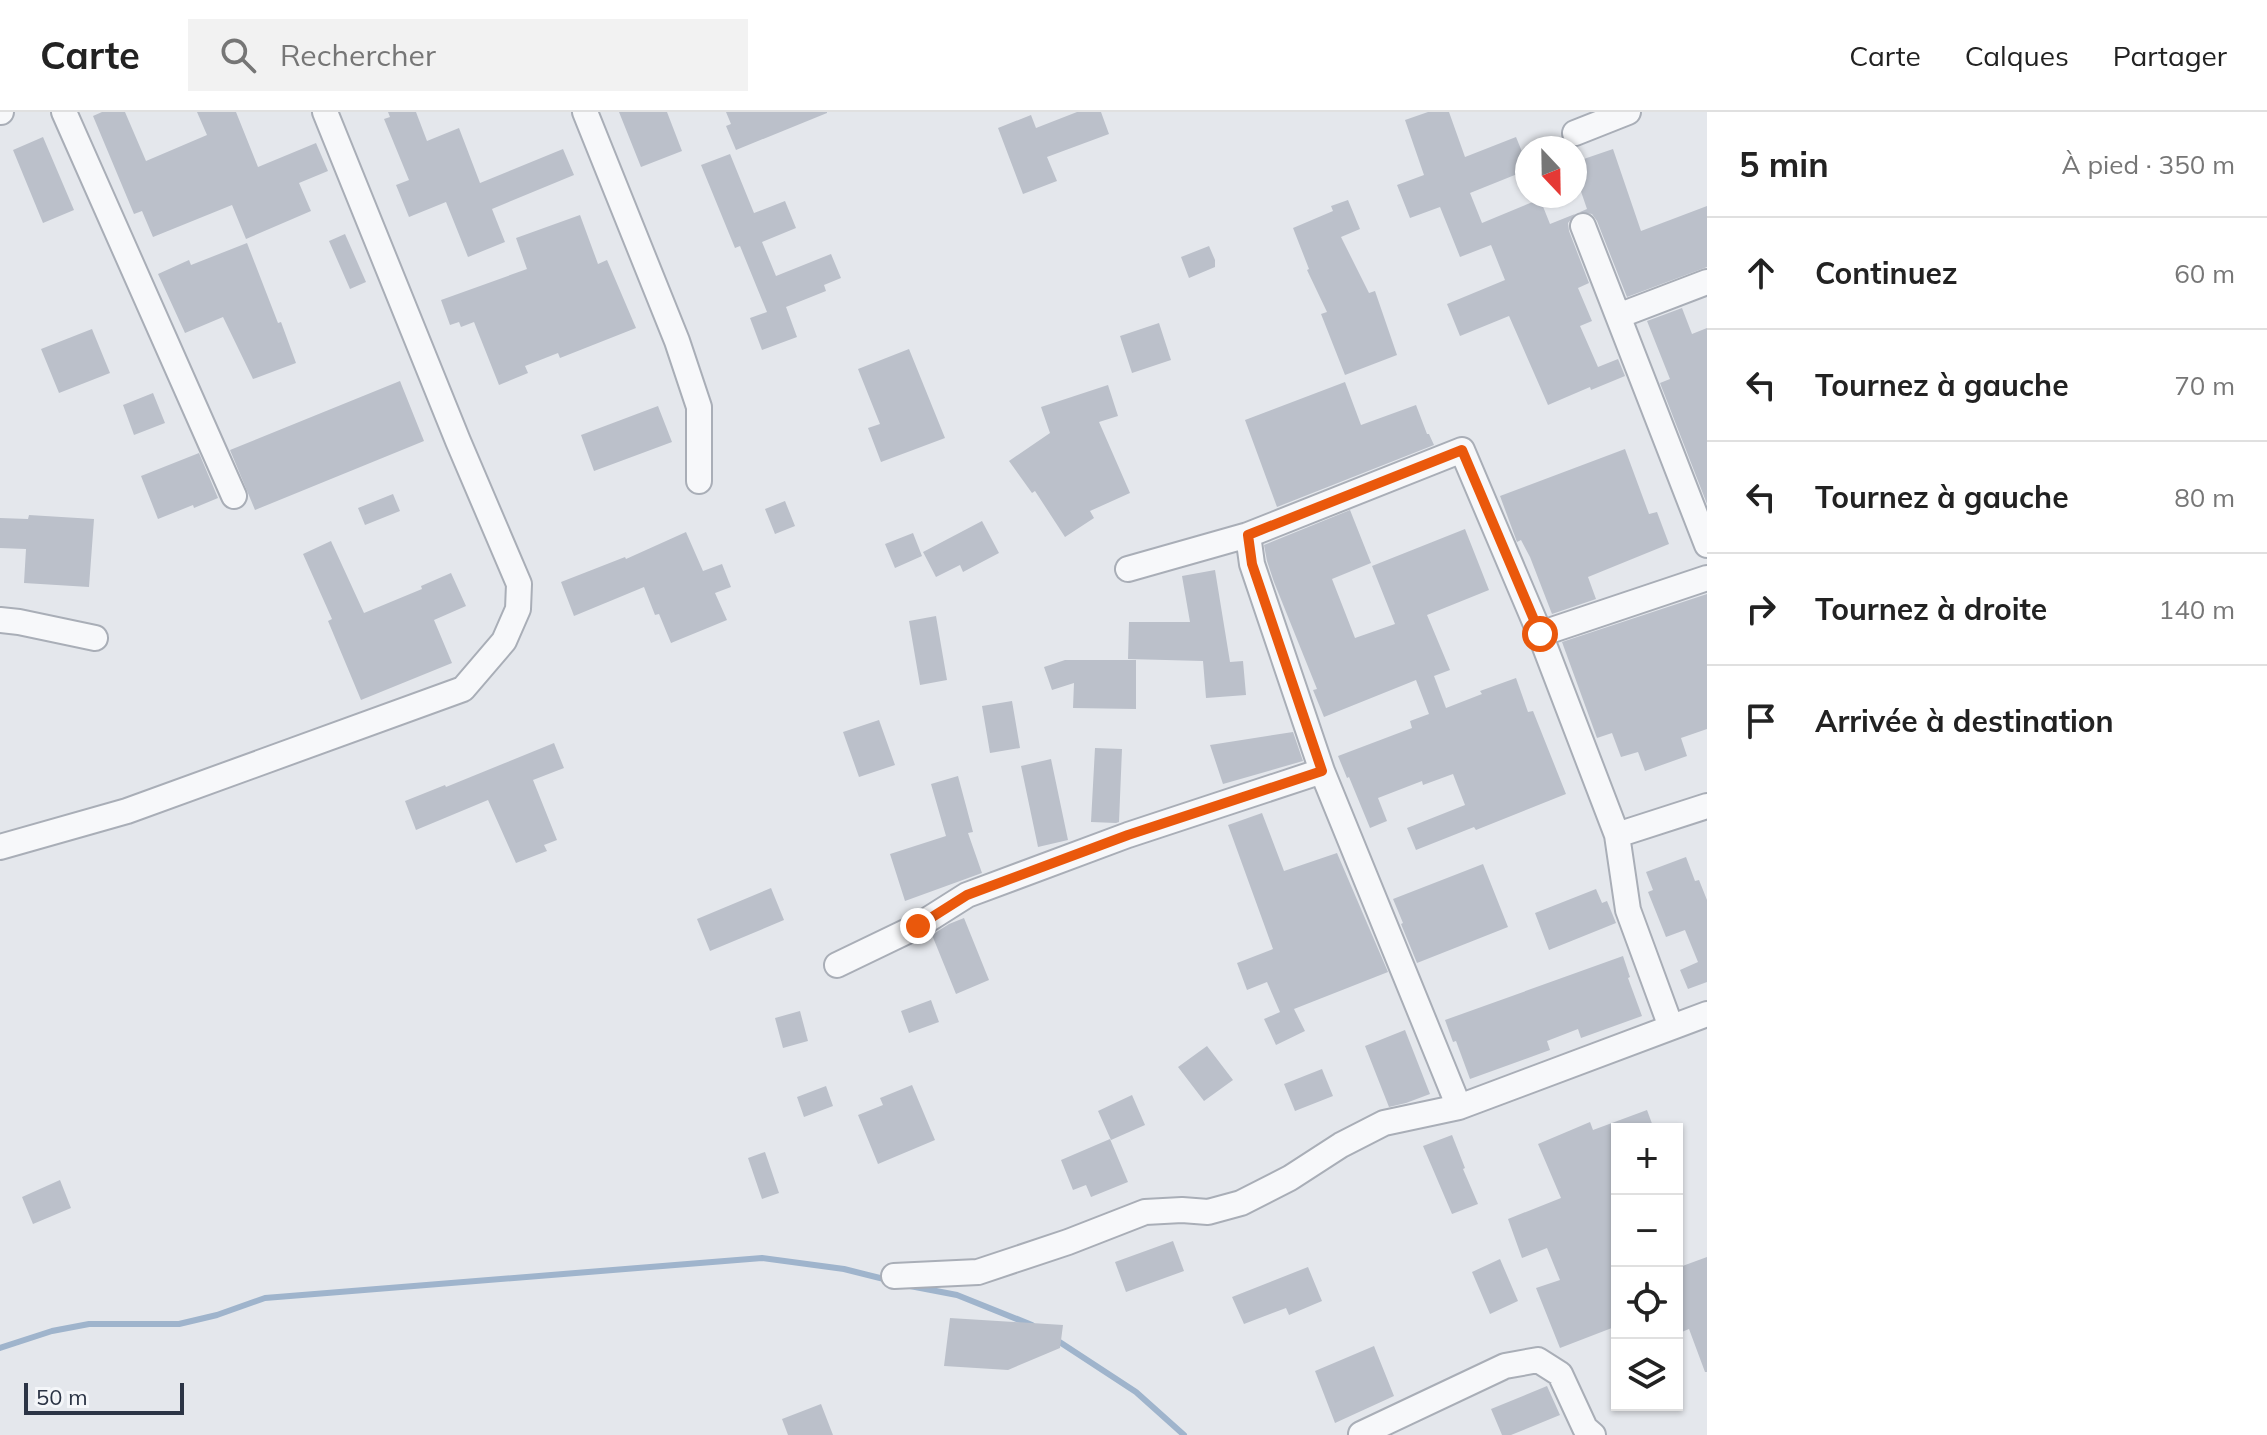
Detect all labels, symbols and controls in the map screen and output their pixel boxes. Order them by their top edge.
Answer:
search box [188,19,748,91]
text: Carte [40,31,140,79]
icon: search [216,33,260,77]
text: Rechercher [280,36,436,74]
text: Carte [1849,38,1921,73]
text: Calques [1965,38,2069,73]
text: Partager [2113,38,2227,73]
north arrow [1515,136,1587,208]
text: 5 min [1739,143,1829,186]
text: À pied · 350 m [2062,148,2235,181]
icon: ahead [1739,251,1783,295]
text: Continuez [1815,254,1958,292]
text: 60 m [2174,257,2235,290]
icon: left [1739,363,1783,407]
text: Tournez à gauche [1815,366,2069,404]
text: 70 m [2174,369,2235,402]
icon: left [1739,475,1783,519]
text: Tournez à gauche [1815,478,2069,516]
text: 80 m [2174,481,2235,514]
icon: right [1739,587,1783,631]
text: Tournez à droite [1815,590,2047,628]
text: 140 m [2159,593,2235,626]
route start [1522,616,1558,652]
icon: arrive [1739,699,1783,743]
text: Arrivée à destination [1815,702,2114,740]
route end [900,908,936,944]
map controls [1611,1123,1683,1411]
button: + [1611,1123,1683,1195]
button: − [1611,1195,1683,1267]
button: locate [1611,1267,1683,1339]
button: layers [1611,1339,1683,1411]
scale bar [24,1379,184,1415]
text: 50 m [36,1383,87,1411]

